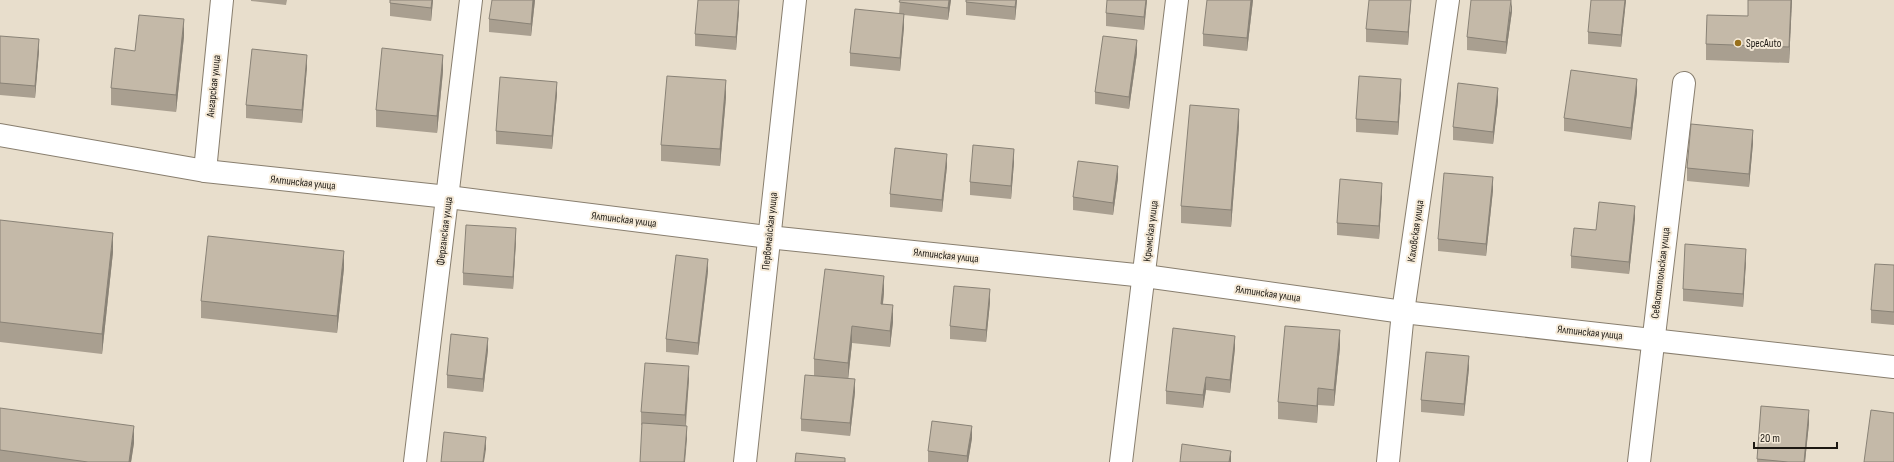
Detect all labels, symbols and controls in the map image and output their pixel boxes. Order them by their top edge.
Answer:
place label: SpecAuto [1746,37,1782,50]
marker: SpecAuto [1733,38,1743,48]
street label: Ангарская улица [204,54,223,119]
street label: Ялтинская улица [270,173,336,192]
street label: Первомайская улица [759,192,780,271]
street label: Ферганская улица [434,196,455,266]
street label: Каховская улица [1405,199,1426,263]
street label: Крымская улица [1140,200,1161,262]
street label: Ялтинская улица [591,209,657,230]
street label: Севастопольская улица [1648,227,1673,319]
street label: Ялтинская улица [913,246,979,265]
street label: Ялтинская улица [1235,283,1301,304]
street label: Ялтинская улица [1557,323,1623,342]
scale bar [1754,424,1837,450]
text: 20 m [1760,431,1780,446]

